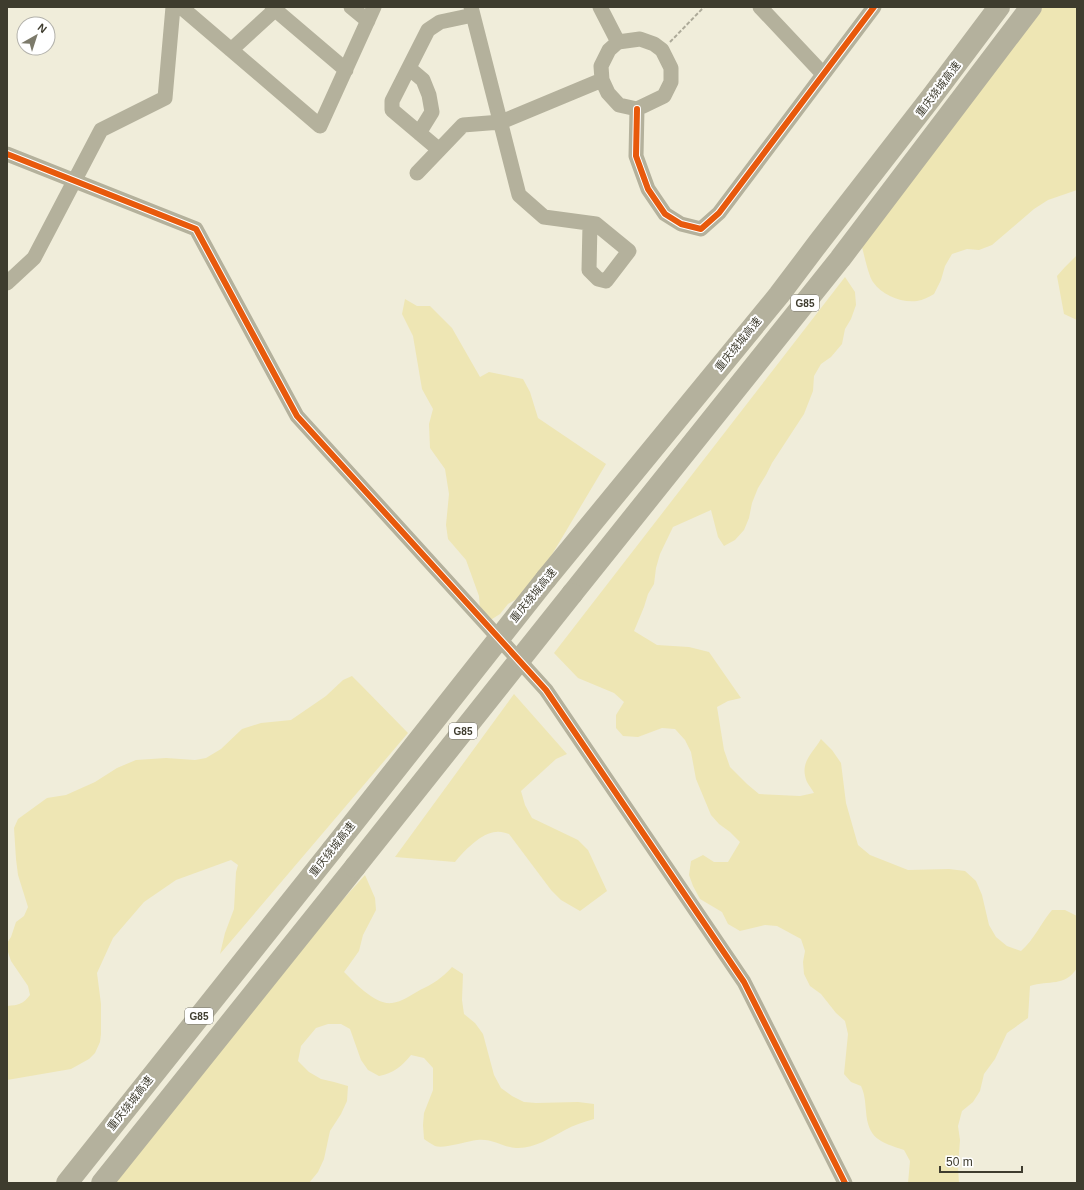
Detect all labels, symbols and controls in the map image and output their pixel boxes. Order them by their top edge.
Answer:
north arrow [16,16,56,56]
text: N [35,21,49,35]
street label: 重庆绕城高速 [913,59,963,119]
road number: G85 [791,295,819,311]
street label: 重庆绕城高速 [713,315,763,373]
street label: 重庆绕城高速 [508,566,558,624]
road number: G85 [449,723,477,739]
street label: 重庆绕城高速 [307,819,357,879]
road number: G85 [185,1008,213,1024]
street label: 重庆绕城高速 [105,1073,155,1133]
scale bar [940,1148,1022,1174]
text: 50 m [946,1155,973,1169]

